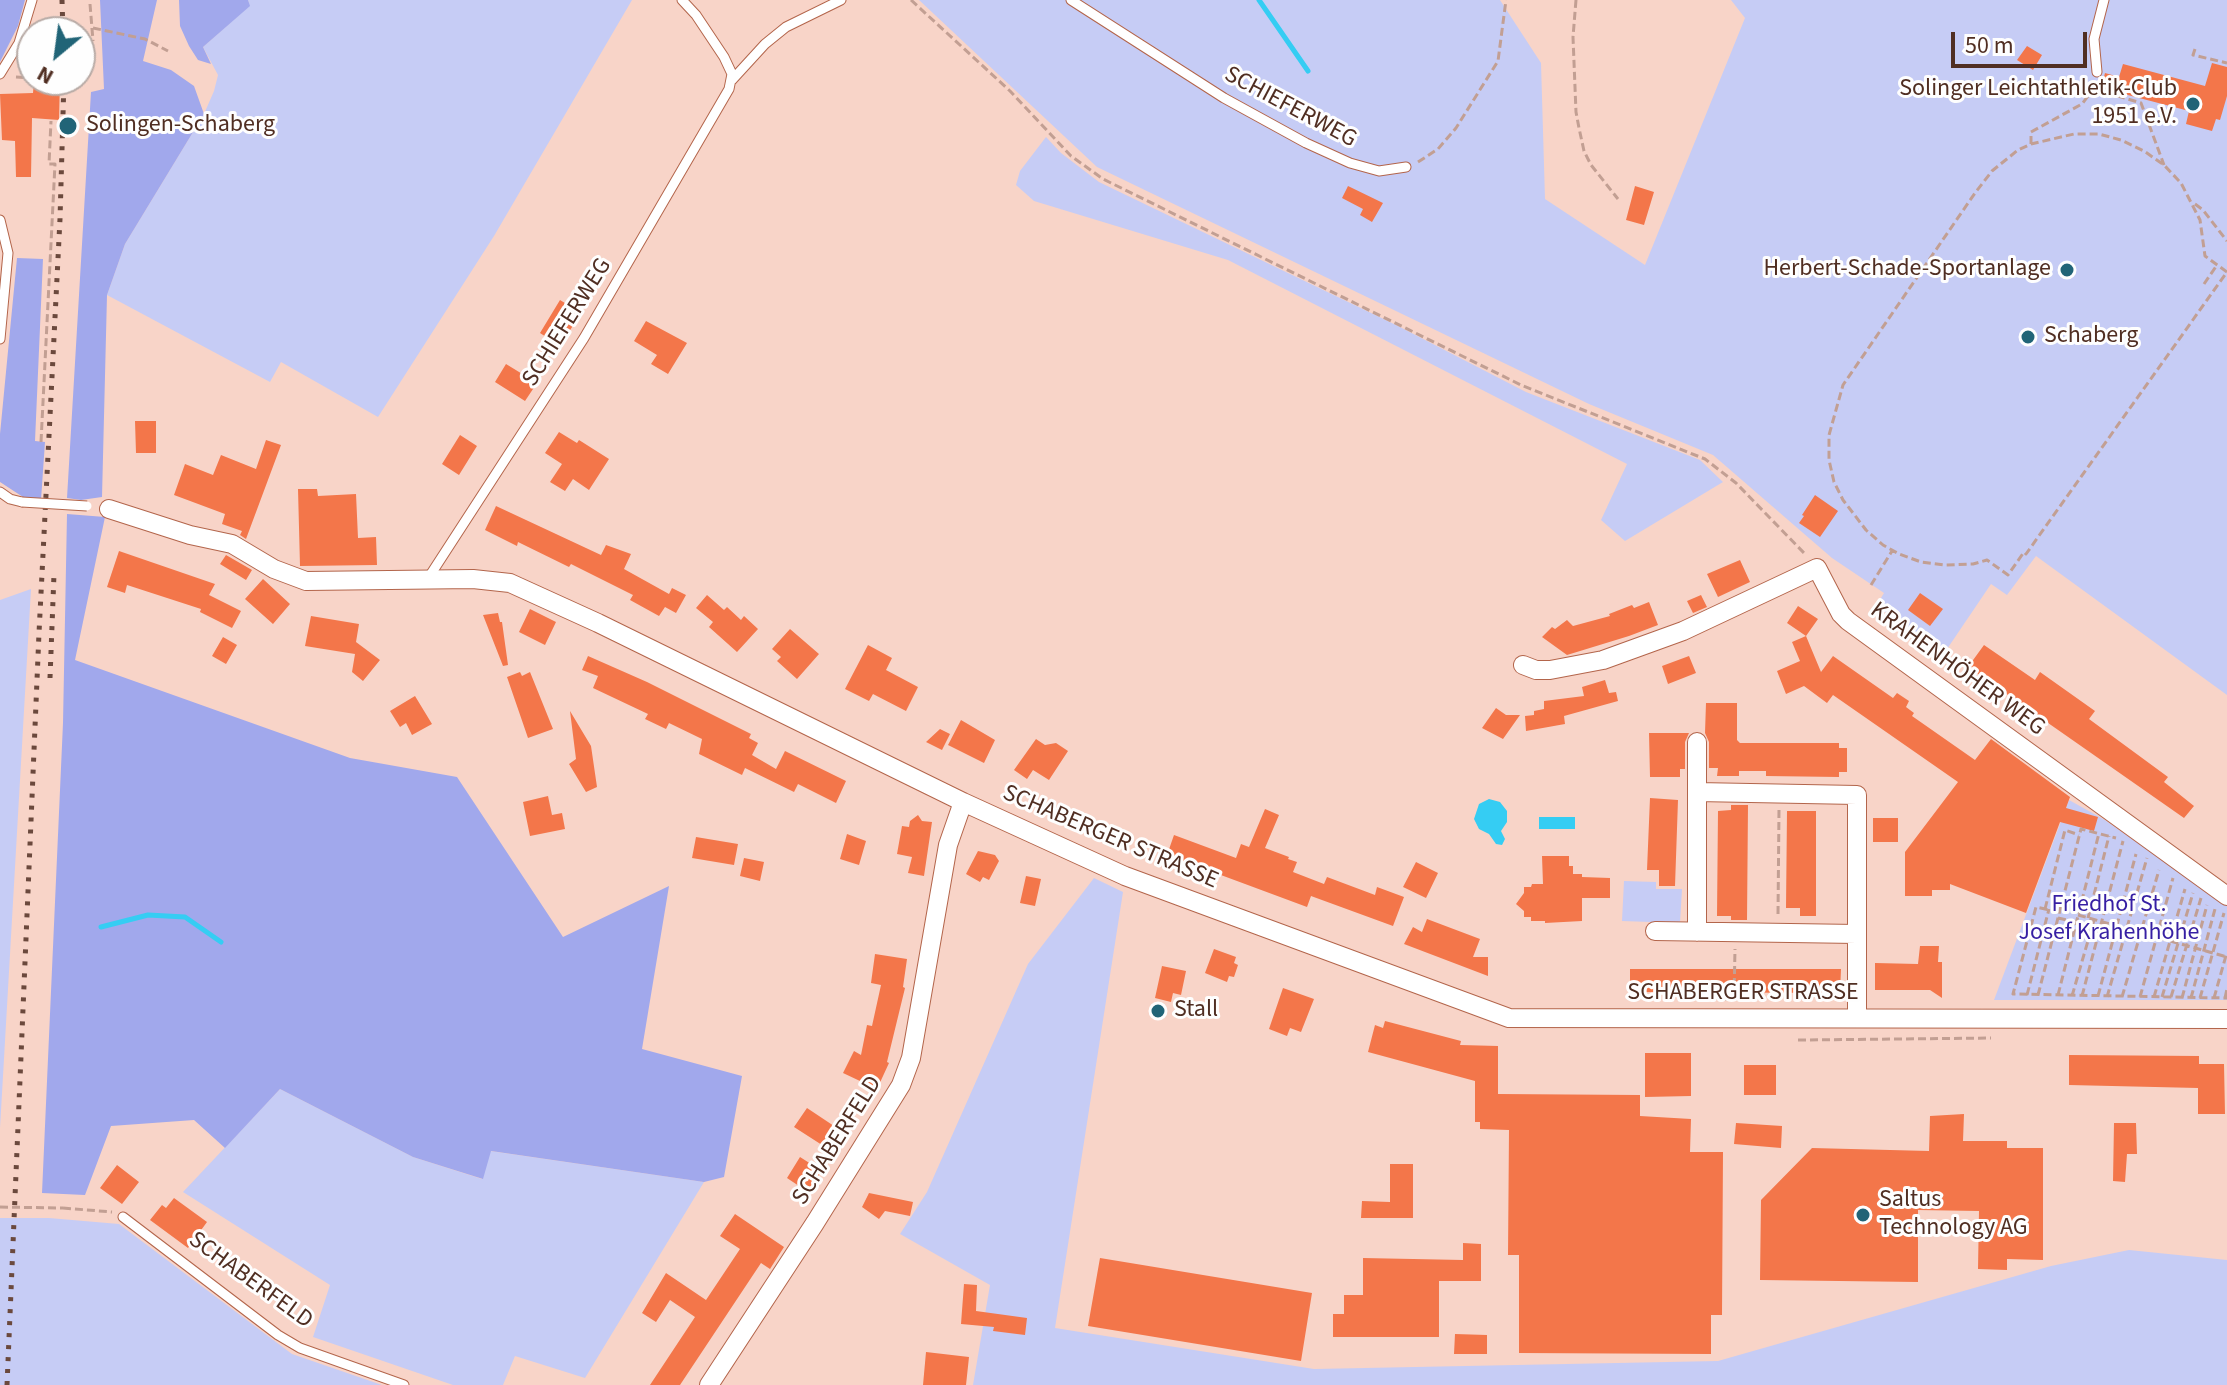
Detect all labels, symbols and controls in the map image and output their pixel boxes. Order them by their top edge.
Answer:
north arrow [16,16,96,96]
scale bar [1955,16,2091,66]
text: 50 m [1965,28,2014,63]
text: N [31,58,60,93]
street label: SCHIEFERWEG [1219,61,1361,155]
place label: Solinger Leichtathletik-Club 1951 e.V. [1899,76,2177,132]
marker: Solinger Leichtathletik-Club 1951 e.V. [2184,95,2202,113]
place label: Solingen-Schaberg [86,112,275,140]
marker: Solingen-Schaberg [57,115,79,137]
street label: SCHIEFERWEG [517,254,619,392]
place label: Herbert-Schade-Sportanlage [1763,256,2051,284]
marker: Herbert-Schade-Sportanlage [2058,261,2076,279]
place label: Schaberg [2044,323,2138,351]
marker: Schaberg [2019,328,2037,346]
street label: KRAHENHÖHER WEG [1864,597,2050,743]
street label: SCHABERGER STRASSE [998,780,1222,896]
park label: Friedhof St. Josef Krahenhöhe [2018,892,2200,948]
street label: SCHABERGER STRASSE [1627,980,1859,1008]
place label: Stall [1174,997,1218,1025]
marker: Stall [1149,1002,1167,1020]
street label: SCHABERFELD [787,1071,889,1211]
place label: Saltus Technology AG [1879,1187,2028,1243]
marker: Saltus Technology AG [1854,1206,1872,1224]
street label: SCHABERFELD [182,1226,318,1336]

